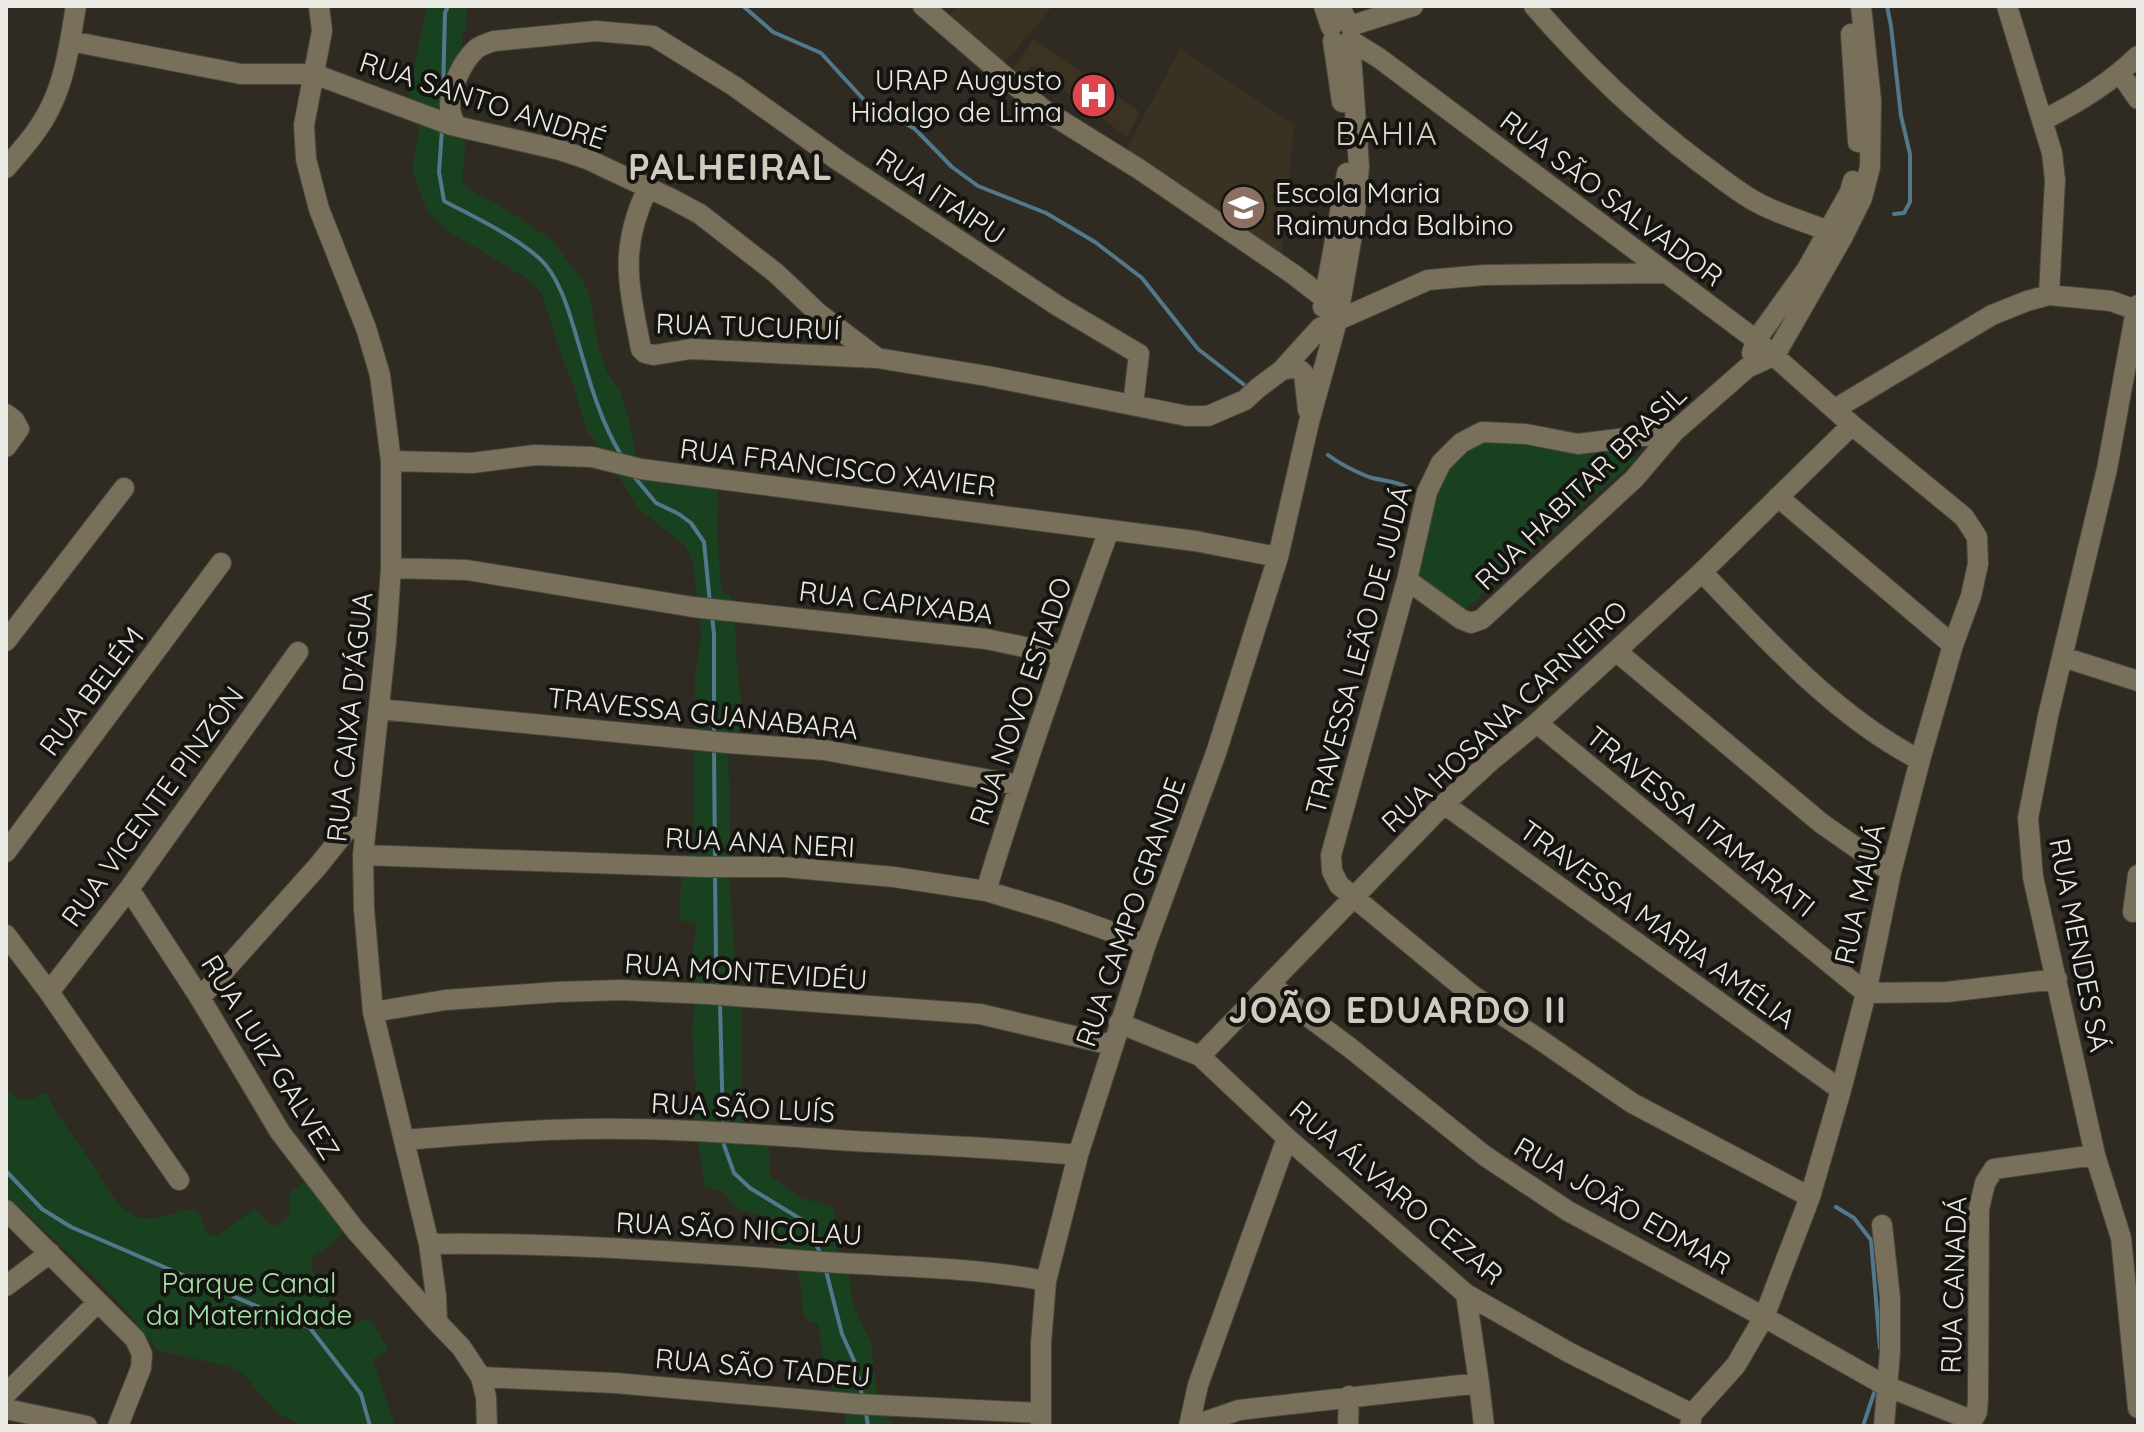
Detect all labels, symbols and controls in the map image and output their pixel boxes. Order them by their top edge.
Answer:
street label: RUA SANTO ANDRÉ [355,44,611,156]
place label: URAP Augusto Hidalgo de Lima [850,62,1062,129]
hospital icon: URAP Augusto Hidalgo de Lima [1069,71,1117,119]
street label: RUA SÃO SALVADOR [1493,103,1731,293]
district label: BAHIA [1335,113,1439,153]
street label: RUA ITAIPU [870,140,1012,252]
district label: PALHEIRAL [628,144,834,189]
place label: Escola Maria Raimunda Balbino [1275,175,1514,242]
school or university icon: Escola Maria Raimunda Balbino [1220,184,1268,232]
street label: RUA TUCURUÍ [655,305,842,347]
street label: RUA HABITAR BRASIL [1467,377,1693,597]
street label: RUA FRANCISCO XAVIER [678,430,998,504]
street label: TRAVESSA LEÃO DE JUDÁ [1297,482,1419,818]
street label: RUA NOVO ESTADO [961,572,1079,830]
street label: RUA CAPIXABA [797,573,995,631]
street label: RUA CAIXA D'ÁGUA [318,590,380,844]
street label: RUA HOSANA CARNEIRO [1374,593,1634,839]
street label: RUA BELÉM [31,620,151,762]
street label: RUA VICENTE PINZÓN [53,679,251,933]
street label: TRAVESSA GUANABARA [546,679,860,747]
street label: TRAVESSA ITAMARATI [1580,718,1822,924]
street label: RUA CAMPO GRANDE [1068,773,1192,1051]
street label: TRAVESSA MARIA AMÉLIA [1513,812,1803,1036]
street label: RUA ANA NERI [664,820,856,864]
street label: RUA MAUÁ [1826,820,1892,968]
street label: RUA MENDES SÁ [2042,835,2118,1055]
street label: RUA MONTEVIDÉU [623,945,869,997]
street label: RUA LUIZ GALVEZ [194,948,348,1166]
district label: JOÃO EDUARDO II [1228,987,1568,1032]
street label: RUA SÃO LUÍS [650,1085,836,1129]
street label: RUA ÁLVARO CEZAR [1283,1092,1511,1292]
street label: RUA JOÃO EDMAR [1508,1129,1738,1281]
street label: RUA CANADÁ [1932,1196,1974,1374]
street label: RUA SÃO NICOLAU [615,1204,863,1252]
park label: Parque Canal da Maternidade [146,1265,352,1332]
street label: RUA SÃO TADEU [654,1340,872,1394]

